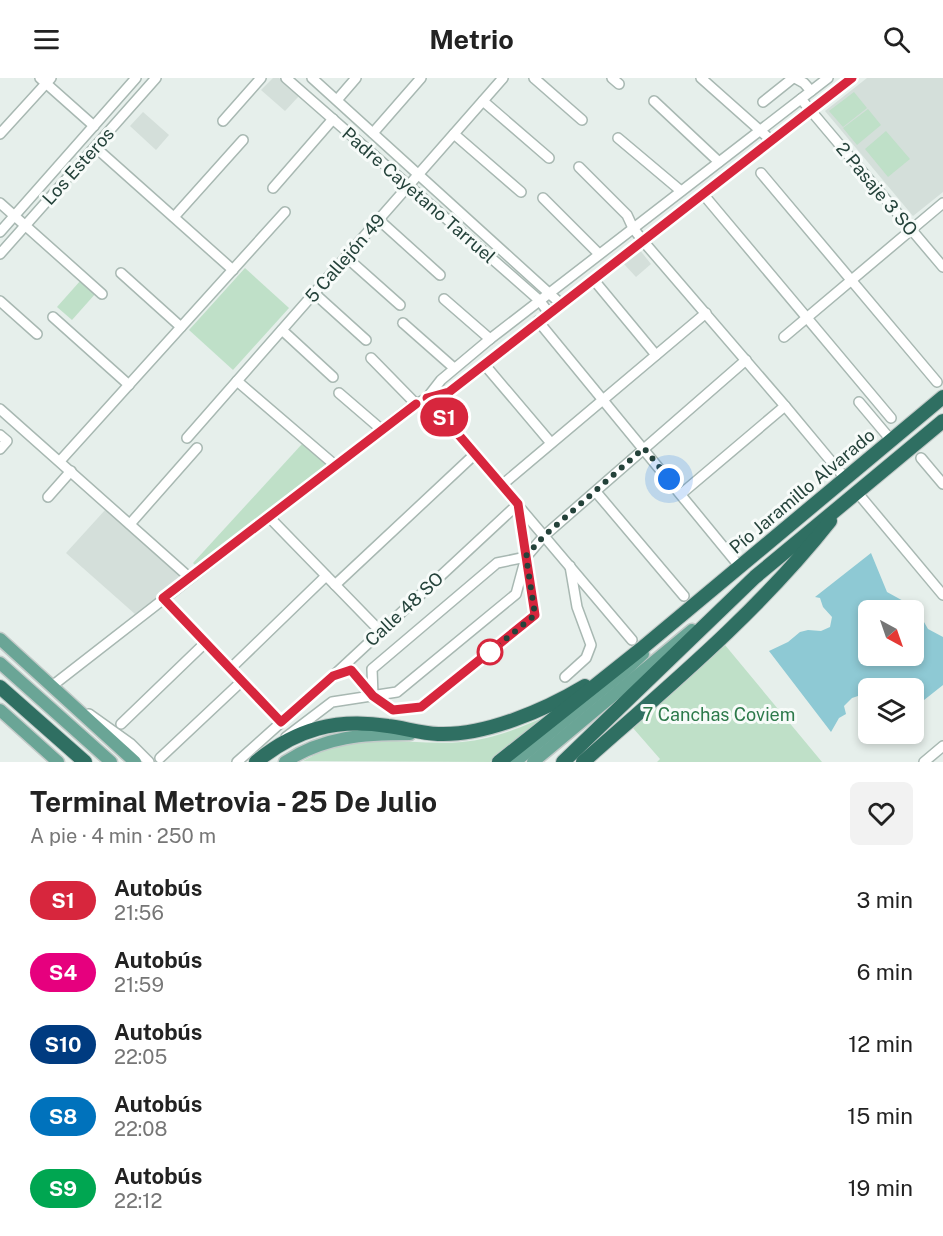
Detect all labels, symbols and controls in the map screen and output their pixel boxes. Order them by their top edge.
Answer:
icon: menu [30,23,63,56]
text: Metrio [429,23,514,55]
icon: search [880,23,913,56]
street label: Los Esteros [38,123,118,209]
street label: Padre Cayetano Tarruel [338,123,500,267]
street label: 2 Pasaje 3 SO [832,138,922,240]
street label: 5 Callejón 49 [301,209,389,307]
line badge: S1 [417,398,471,436]
text: S1 [432,405,456,430]
street label: Pío Jaramillo Alvarado [725,424,879,558]
your location [654,464,684,494]
street label: Calle 48 SO [361,567,447,651]
north arrow [858,600,924,666]
map controls [858,600,924,744]
unlabelled marker [477,639,503,665]
button: layers [858,678,924,744]
park label: 7 Canchas Coviem [643,704,795,725]
button: heart [850,782,913,845]
text: Terminal Metrovia - 25 De Julio [30,785,437,818]
text: A pie · 4 min · 250 m [30,824,216,848]
text: Autobús [114,875,202,901]
text: 3 min [856,887,913,913]
text: S1 [51,888,75,913]
text: 21:56 [114,901,164,925]
text: Autobús [114,947,202,973]
text: 6 min [857,959,913,985]
text: S4 [49,960,77,985]
text: 21:59 [114,973,164,997]
text: Autobús [114,1019,202,1045]
text: 12 min [848,1031,913,1057]
text: S10 [44,1032,82,1057]
text: 22:05 [114,1045,167,1069]
text: Autobús [114,1091,202,1117]
text: 15 min [847,1103,913,1129]
text: S8 [49,1104,77,1129]
text: 22:08 [114,1117,167,1141]
text: Autobús [114,1163,202,1189]
text: 19 min [848,1175,913,1201]
text: S9 [49,1176,77,1201]
text: 22:12 [114,1189,162,1213]

